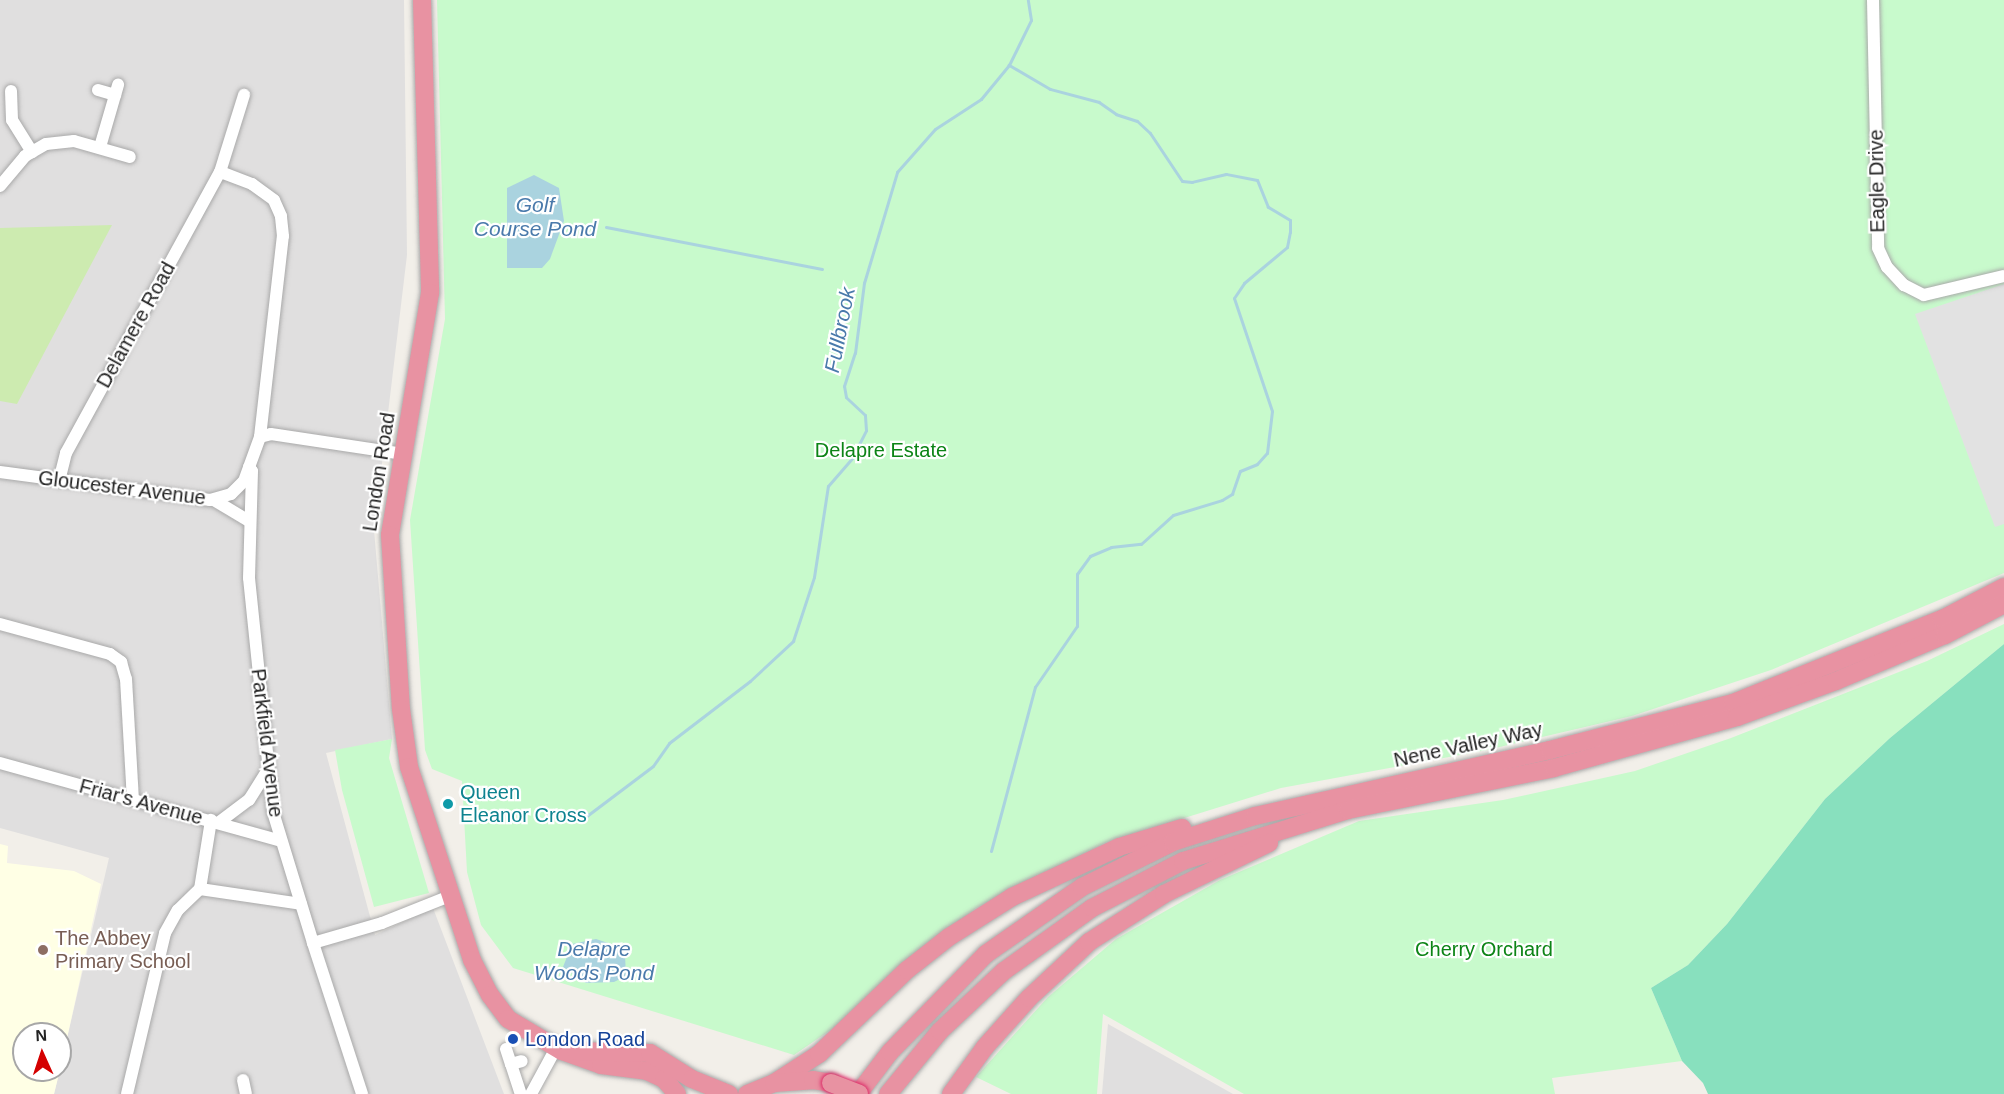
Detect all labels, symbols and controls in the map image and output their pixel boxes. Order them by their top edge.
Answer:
street label: Eagle Drive [1864,129,1890,233]
water label: Golf Course Pond [474,192,596,242]
street label: Delamere Road [92,258,180,392]
water label: Fullbrook [819,285,861,375]
street label: London Road [358,411,400,533]
park label: Delapre Estate [815,438,947,462]
street label: Gloucester Avenue [36,466,208,510]
street label: Parkfield Avenue [246,667,288,819]
street label: Nene Valley Way [1392,718,1544,772]
street label: Friar's Avenue [76,774,206,830]
place label: Queen Eleanor Cross [460,780,587,827]
marker: Queen Eleanor Cross [441,797,455,811]
place label: The Abbey Primary School [55,927,191,974]
water label: Delapre Woods Pond [534,936,654,986]
park label: Cherry Orchard [1415,937,1553,961]
marker: The Abbey Primary School [36,943,50,957]
north arrow [12,1022,72,1082]
text: N [35,1027,47,1044]
place label: London Road [525,1027,645,1051]
marker: London Road [506,1032,520,1046]

